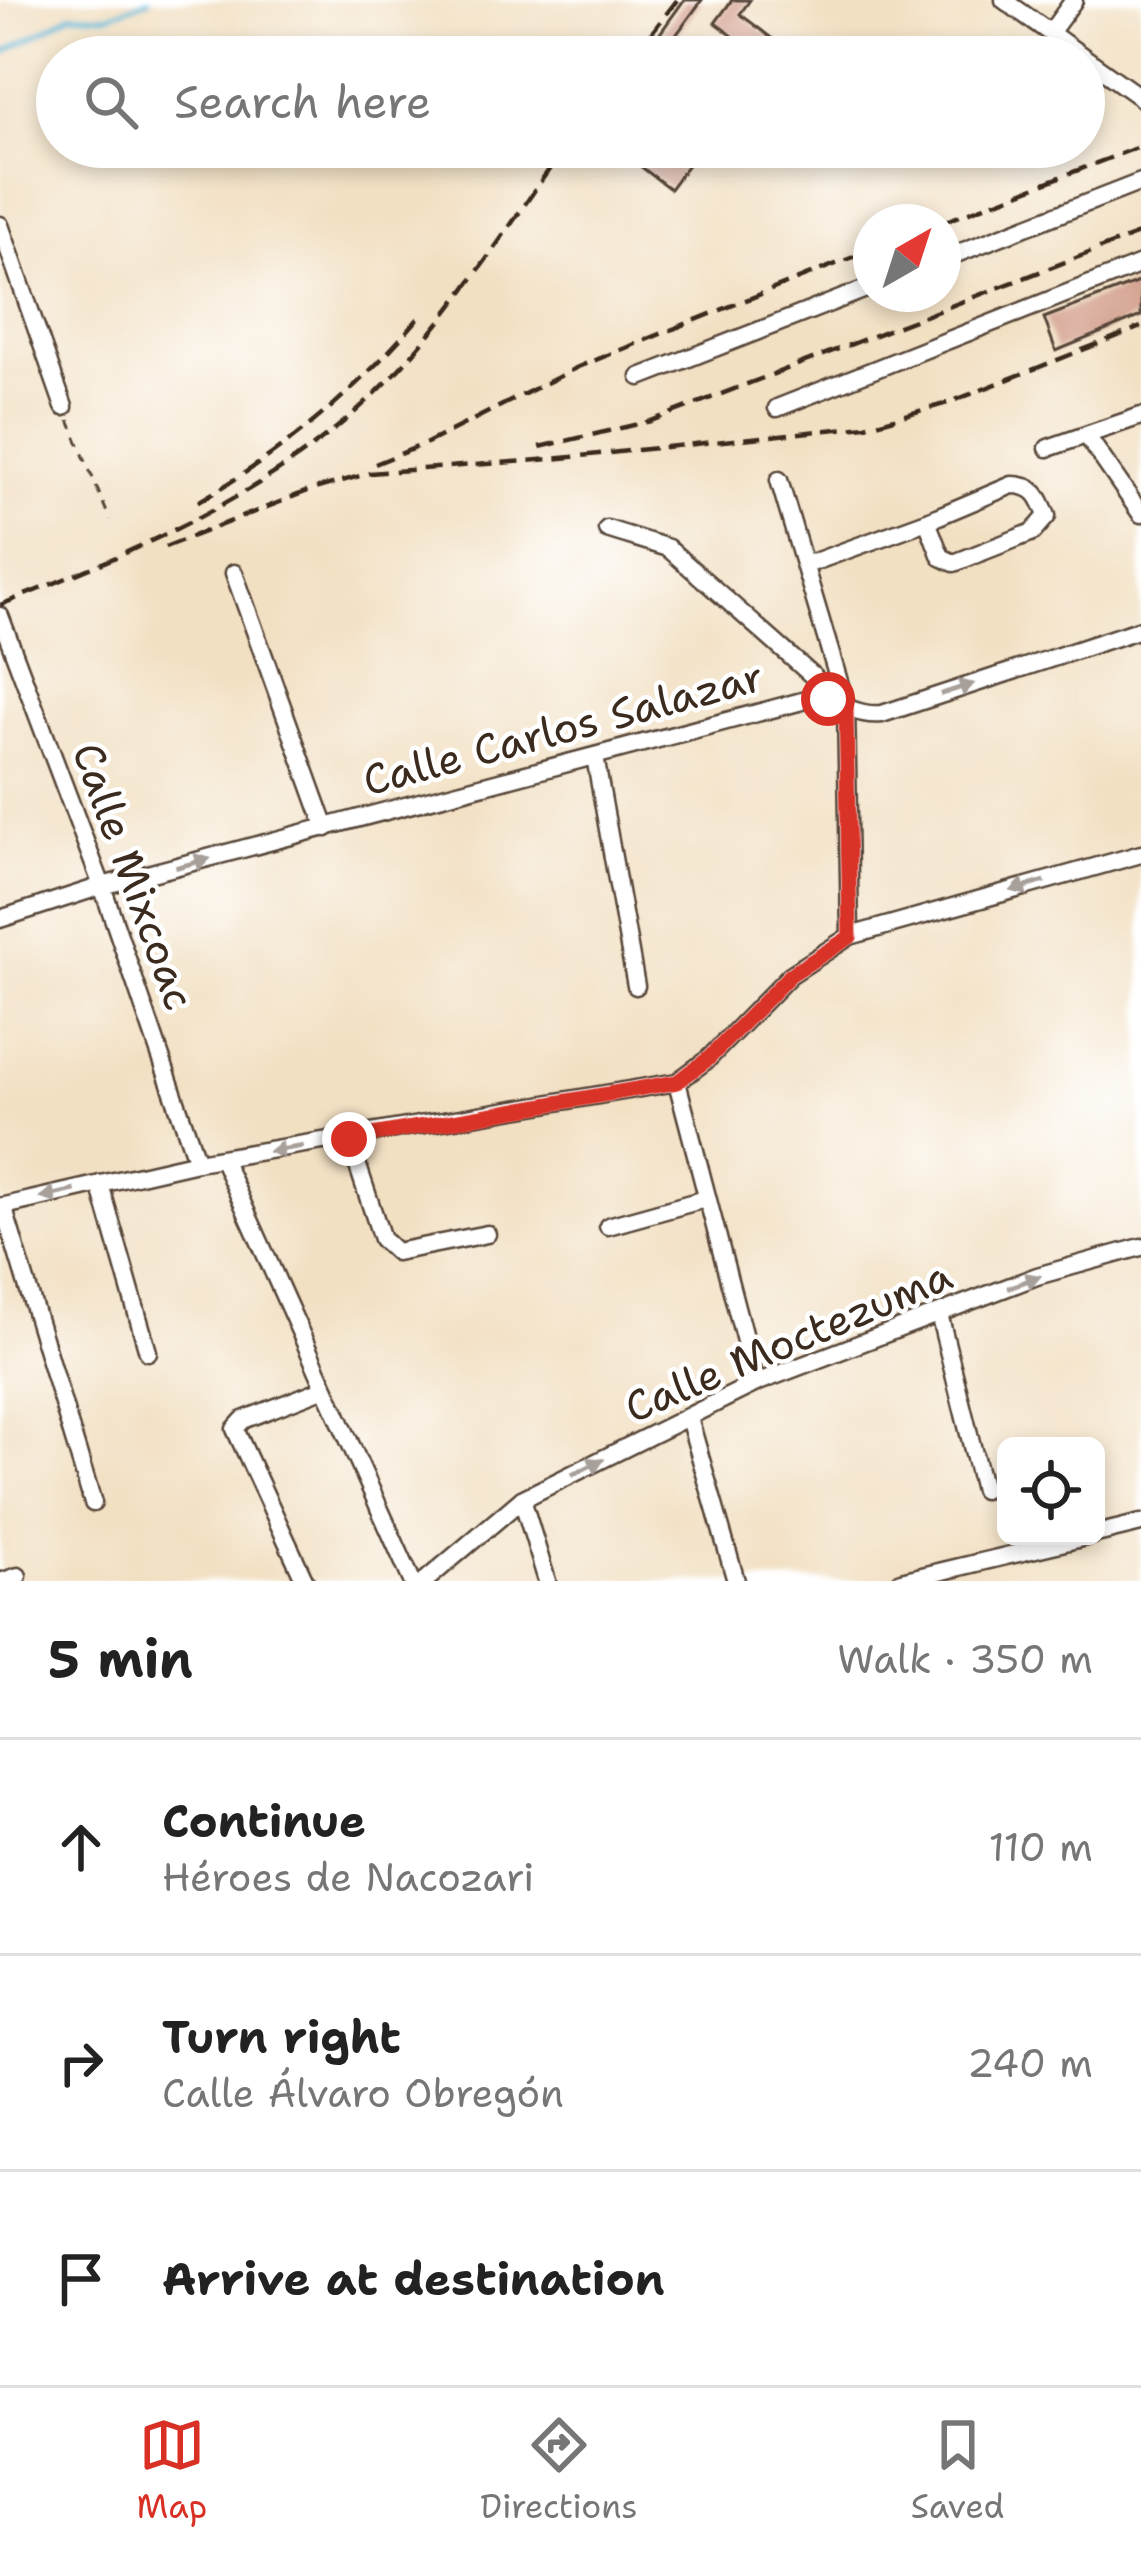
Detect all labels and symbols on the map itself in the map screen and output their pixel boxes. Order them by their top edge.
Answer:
north arrow [853,204,961,312]
street label: Calle Carlos Salazar [357,648,769,808]
route start [801,672,855,726]
one-way arrow [939,679,976,698]
street label: Calle Mixcoac [60,735,208,1017]
one-way arrow [174,852,211,871]
one-way arrow [1010,878,1046,896]
route end [322,1112,376,1166]
one-way arrow [266,1141,304,1159]
one-way arrow [39,1185,76,1204]
street label: Calle Moctezuma [616,1247,960,1435]
one-way arrow [1006,1271,1042,1290]
one-way arrow [571,1457,606,1477]

